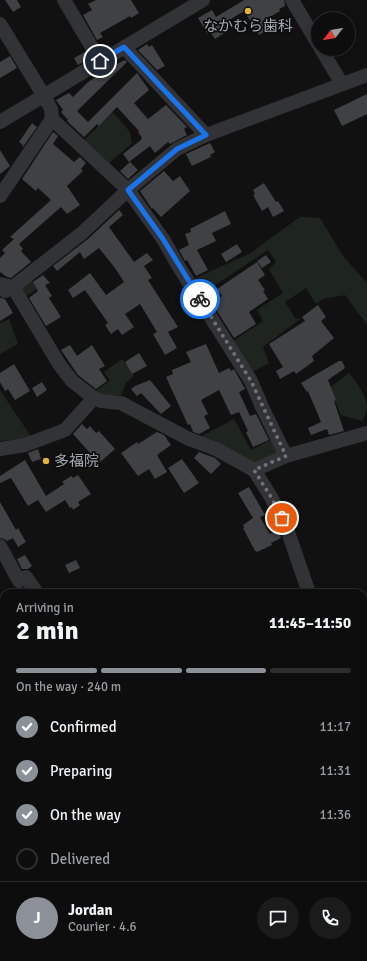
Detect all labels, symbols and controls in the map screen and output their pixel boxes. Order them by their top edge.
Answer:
marker: なかむら歯科 [243,6,253,16]
north arrow [311,12,355,56]
map controls [311,12,355,56]
place label: なかむら歯科 [203,17,293,35]
pin [83,44,117,78]
icon: home [89,50,111,72]
courier [180,279,220,319]
icon: bike [189,288,211,310]
place label: 多福院 [54,452,99,470]
marker: 多福院 [41,456,51,466]
pin [265,501,299,535]
icon: bag [271,507,293,529]
text: Arriving in [16,600,74,616]
text: 11:45–11:50 [269,614,351,632]
text: 2 min [16,615,79,647]
text: On the way · 240 m [16,679,121,695]
icon: check [16,716,38,738]
text: Confirmed [50,718,117,736]
text: 11:17 [319,719,351,735]
icon: check [16,760,38,782]
text: Preparing [50,762,113,780]
text: 11:31 [319,763,351,779]
icon: check [16,804,38,826]
text: On the way [50,806,121,824]
text: 11:36 [319,807,351,823]
text: Delivered [50,850,110,868]
button: chat [257,897,299,939]
button: phone [309,897,351,939]
text: Jordan [68,901,113,919]
text: J [33,909,41,927]
text: Courier · 4.6 [68,919,137,935]

